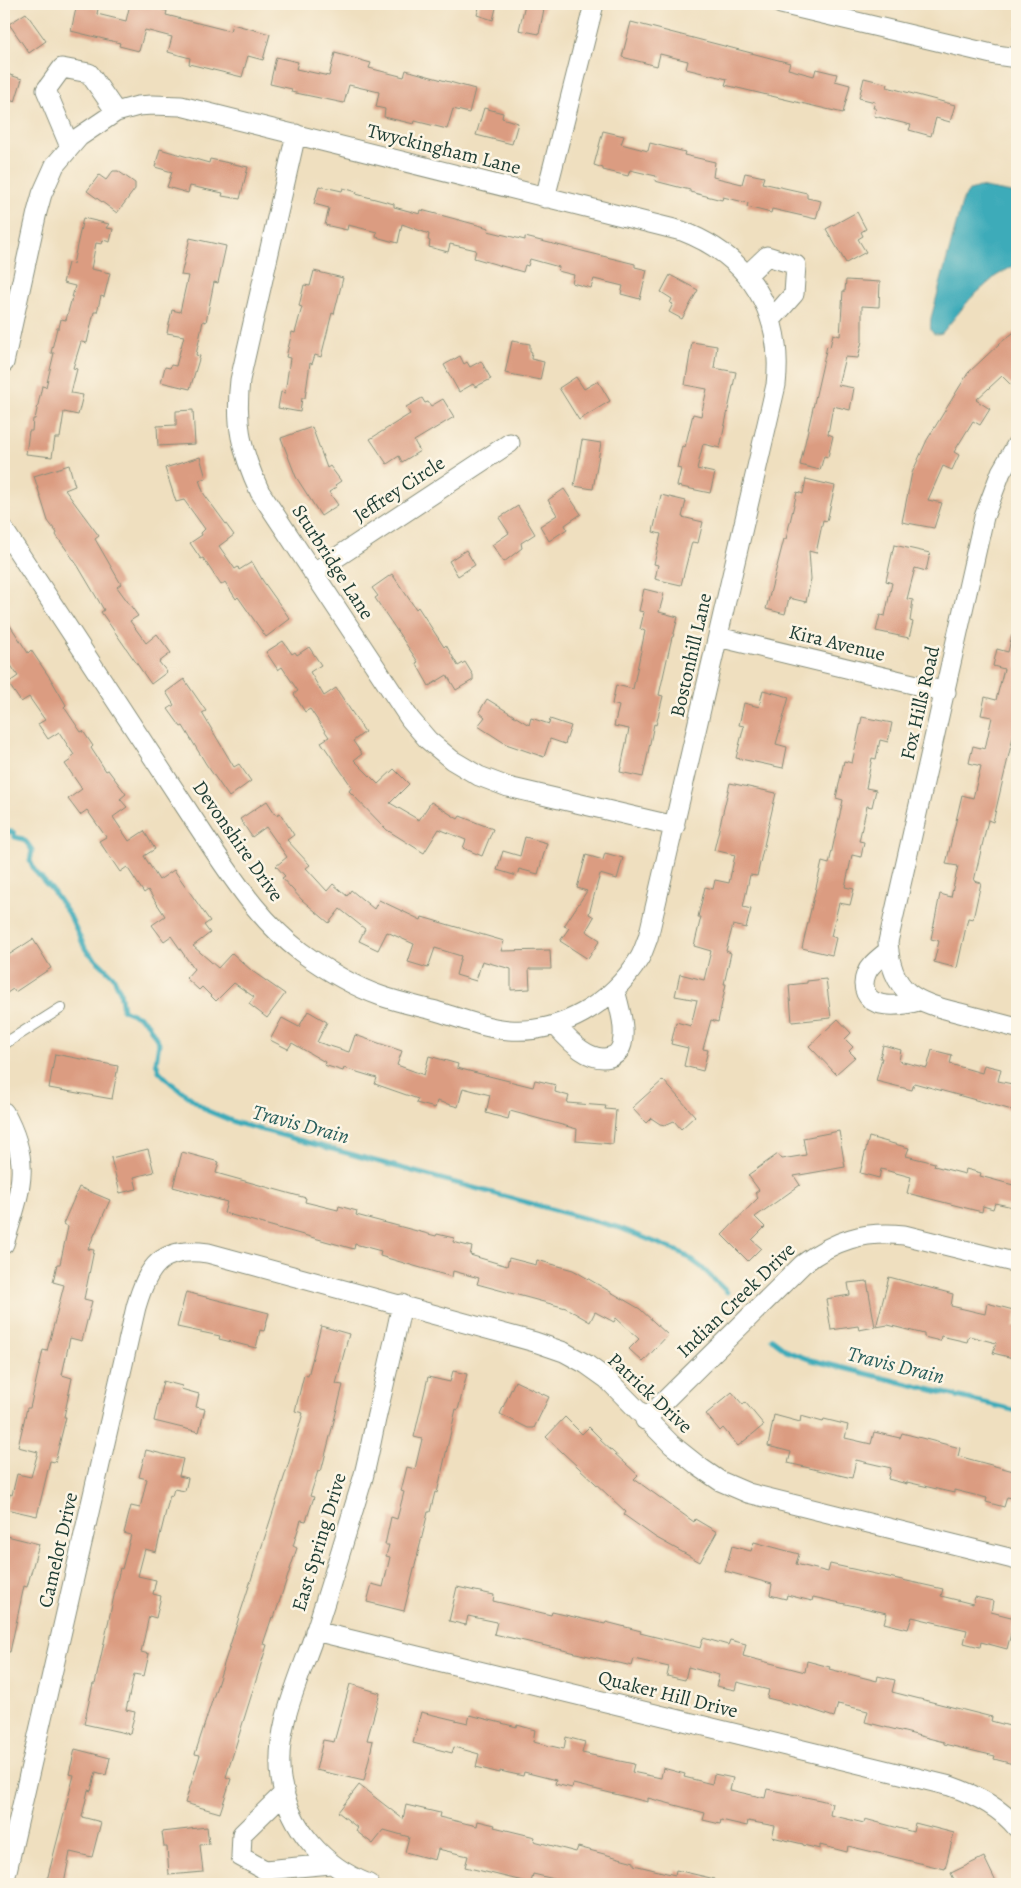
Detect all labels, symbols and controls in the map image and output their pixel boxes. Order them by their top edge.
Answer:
street label: Twyckingham Lane [364,117,524,181]
street label: Jeffrey Circle [348,449,450,529]
street label: Sturbridge Lane [286,499,380,625]
street label: Bostonhill Lane [664,590,718,720]
street label: Kira Avenue [786,618,888,668]
street label: Fox Hills Road [894,643,946,763]
street label: Devonshire Drive [186,775,290,907]
water label: Travis Drain [250,1098,352,1150]
street label: Indian Creek Drive [671,1236,801,1364]
water label: Travis Drain [845,1339,947,1391]
street label: Patrick Drive [602,1347,698,1439]
street label: East Spring Drive [285,1469,353,1615]
street label: Camelot Drive [32,1490,84,1610]
street label: Quaker Hill Drive [595,1664,741,1724]

